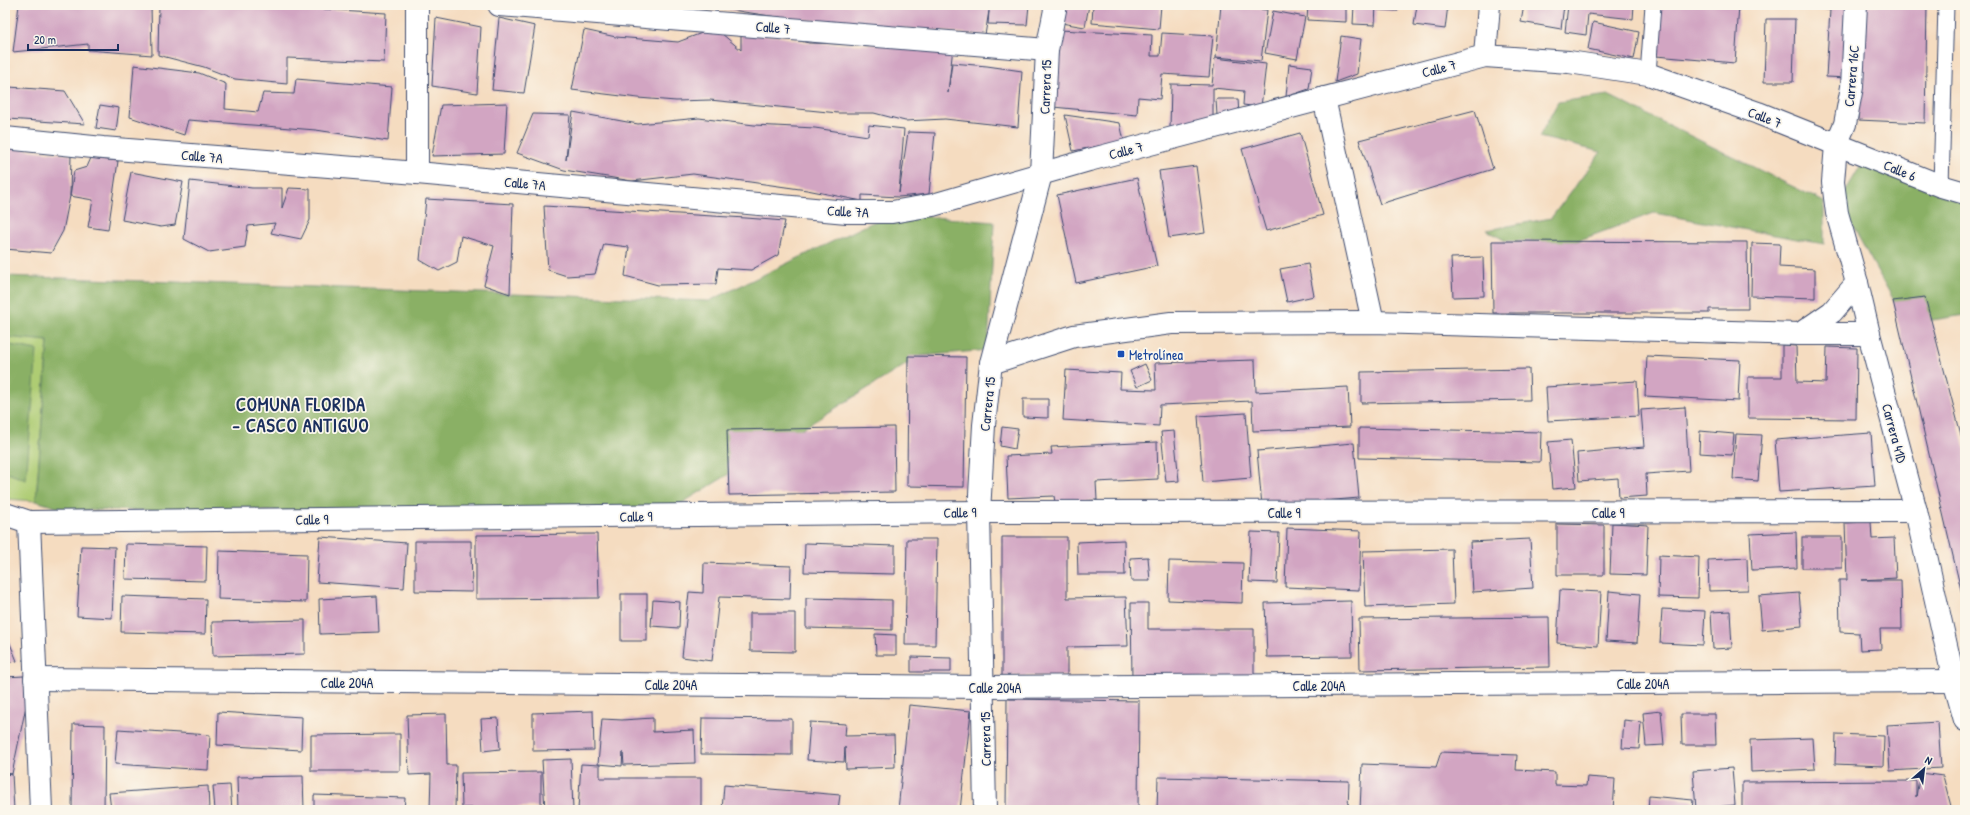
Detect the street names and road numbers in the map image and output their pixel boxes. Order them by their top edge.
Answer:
street label: Calle 7 [755,16,791,38]
street label: Carrera 16C [1839,44,1863,108]
street label: Calle 7 [1420,54,1458,82]
street label: Carrera 15 [1035,59,1055,115]
street label: Calle 7 [1745,102,1785,132]
street label: Calle 7 [1107,136,1145,164]
street label: Calle 7A [180,145,224,167]
street label: Calle 6 [1881,155,1920,185]
street label: Calle 7A [503,172,547,194]
street label: Calle 7A [827,200,870,222]
street label: Carrera 15 [975,376,999,432]
street label: Carrera 41D [1878,401,1912,465]
street label: Calle 9 [943,502,977,522]
street label: Calle 9 [1267,503,1301,522]
street label: Calle 9 [1591,503,1625,522]
street label: Calle 9 [619,506,653,526]
street label: Calle 9 [295,509,329,529]
street label: Calle 204A [321,673,374,692]
street label: Calle 204A [1617,674,1670,693]
street label: Calle 204A [645,675,698,694]
street label: Calle 204A [1293,676,1346,695]
street label: Calle 204A [969,678,1022,697]
street label: Carrera 15 [975,711,995,766]

